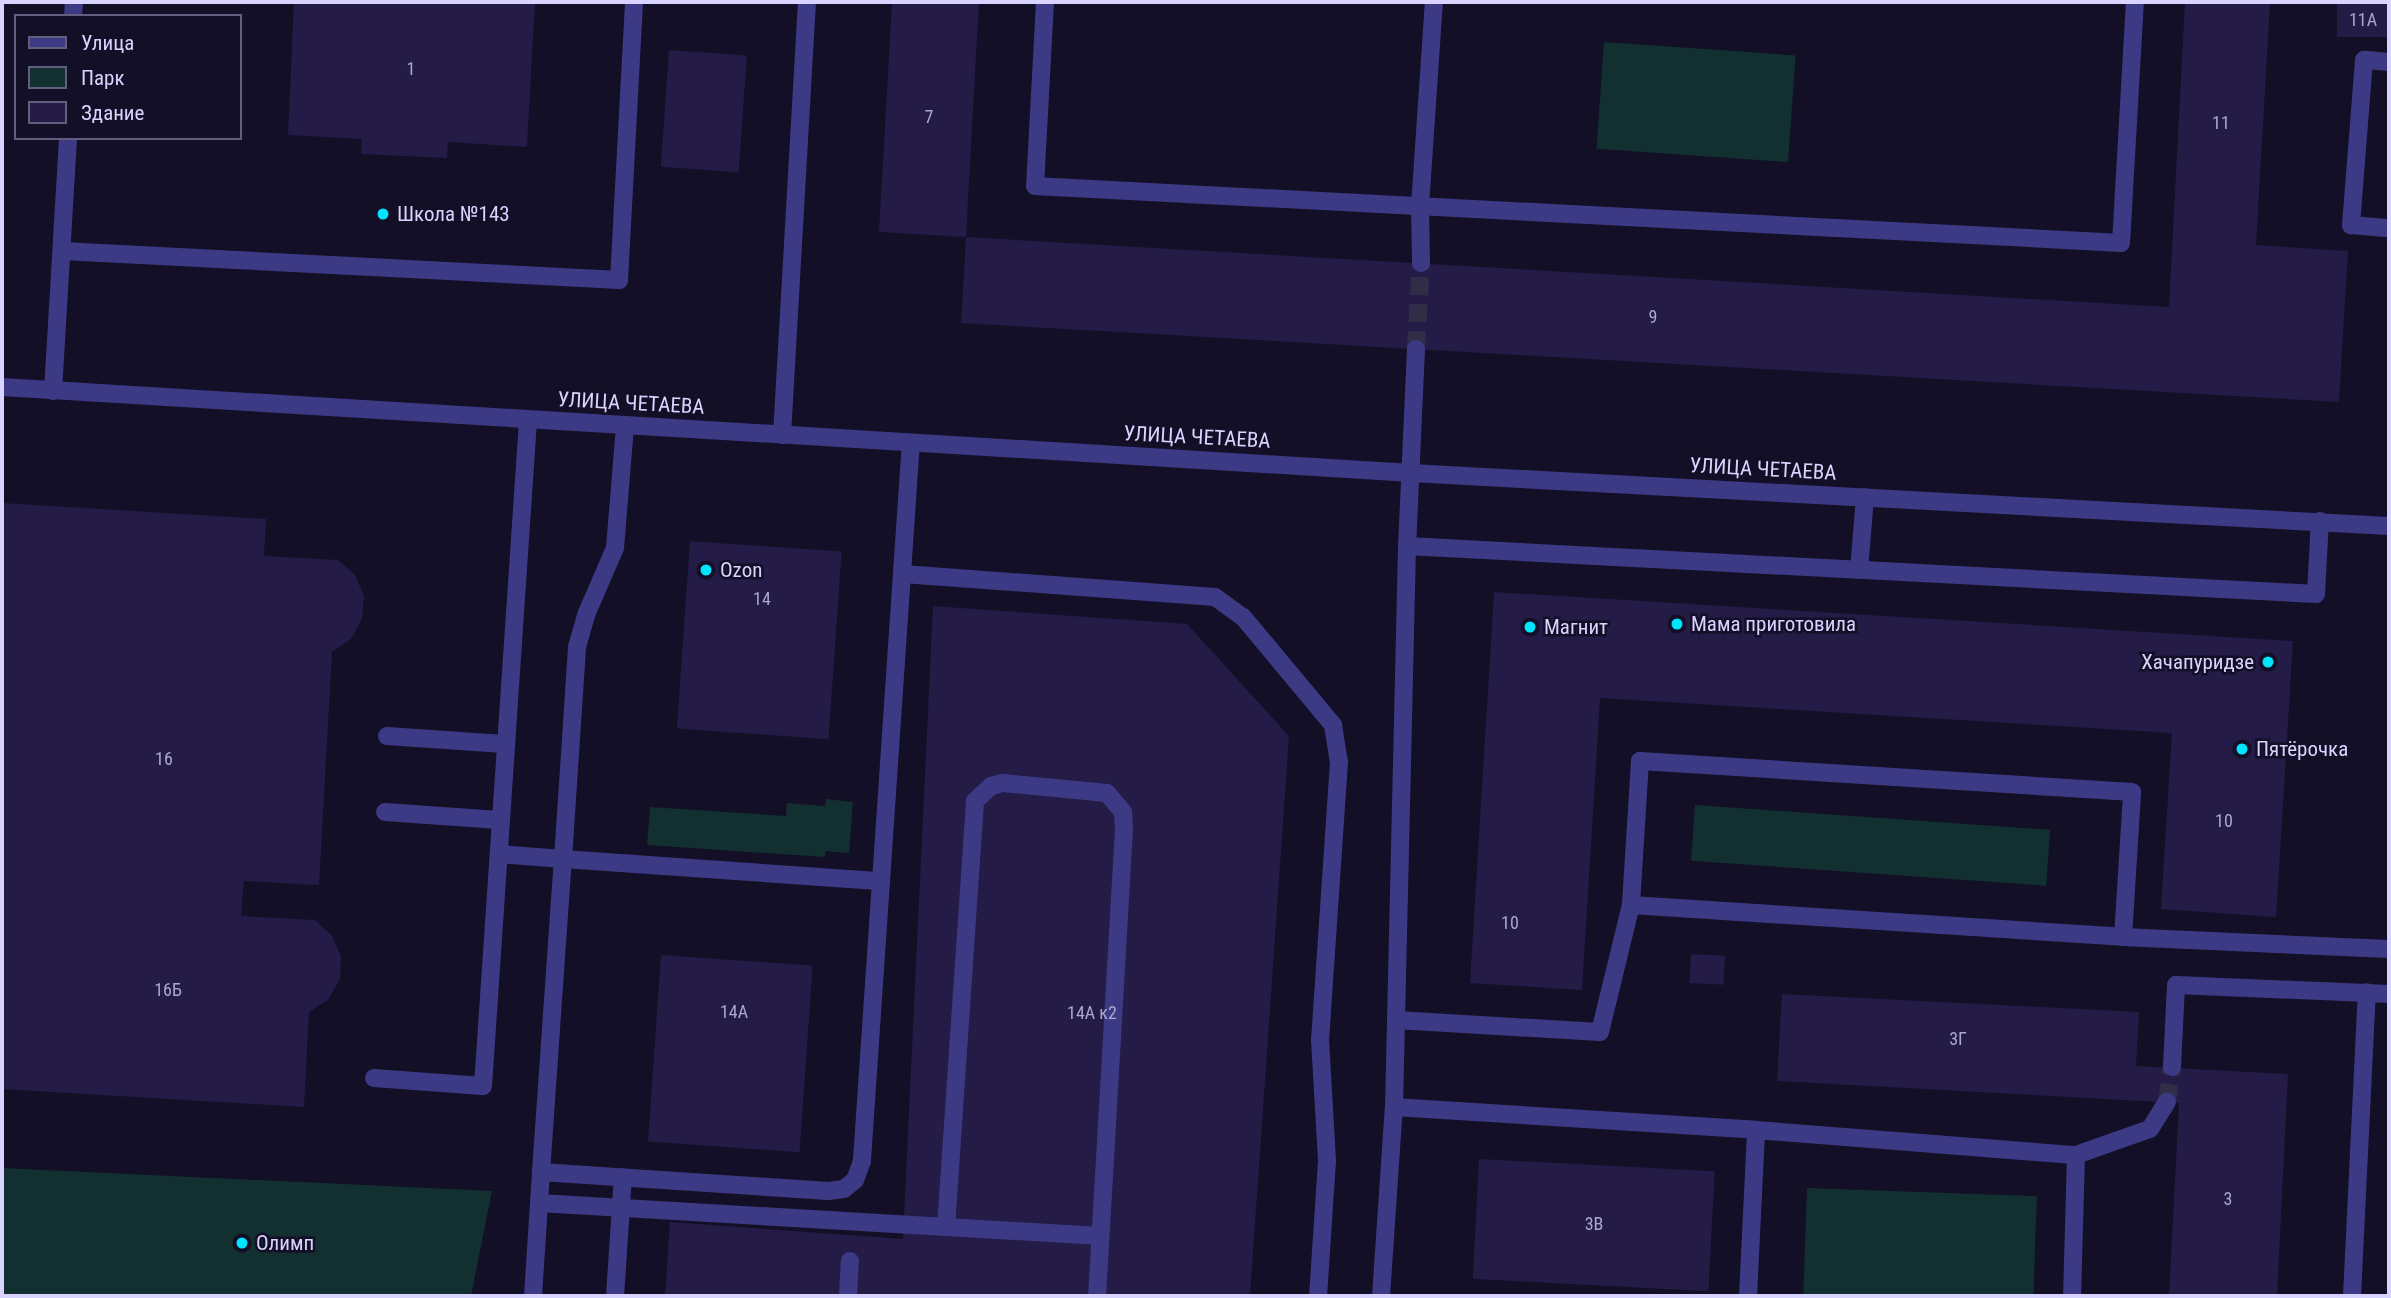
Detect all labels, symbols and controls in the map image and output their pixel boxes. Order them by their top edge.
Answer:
house number: 11А [2349,9,2377,31]
legend [14,14,242,140]
text: Улица [81,31,134,55]
house number: 1 [407,58,415,80]
text: Парк [81,66,125,90]
text: Здание [81,101,144,125]
house number: 7 [925,106,933,128]
house number: 11 [2212,112,2230,134]
place label: Школа №143 [397,201,510,227]
marker: Школа №143 [375,206,391,222]
house number: 9 [1649,306,1657,328]
street label: УЛИЦА ЧЕТАЕВА [557,387,705,419]
street label: УЛИЦА ЧЕТАЕВА [1123,421,1271,453]
street label: УЛИЦА ЧЕТАЕВА [1689,453,1837,485]
place label: Ozon [720,557,762,583]
marker: Ozon [698,562,714,578]
house number: 14 [753,588,771,610]
place label: Мама приготовила [1691,611,1856,637]
place label: Магнит [1544,614,1608,640]
marker: Мама приготовила [1669,616,1685,632]
marker: Магнит [1522,619,1538,635]
place label: Хачапуридзе [2141,649,2254,675]
marker: Хачапуридзе [2260,654,2276,670]
place label: Пятёрочка [2256,736,2348,762]
marker: Пятёрочка [2234,741,2250,757]
house number: 16 [155,748,173,770]
house number: 10 [2215,810,2233,832]
house number: 10 [1501,912,1519,934]
house number: 16Б [154,979,182,1001]
house number: 14А [720,1001,748,1023]
house number: 14А к2 [1067,1002,1117,1024]
house number: 3Г [1949,1028,1967,1050]
house number: 3 [2224,1188,2232,1210]
house number: 3В [1585,1213,1603,1235]
place label: Олимп [256,1230,314,1256]
marker: Олимп [234,1235,250,1251]

